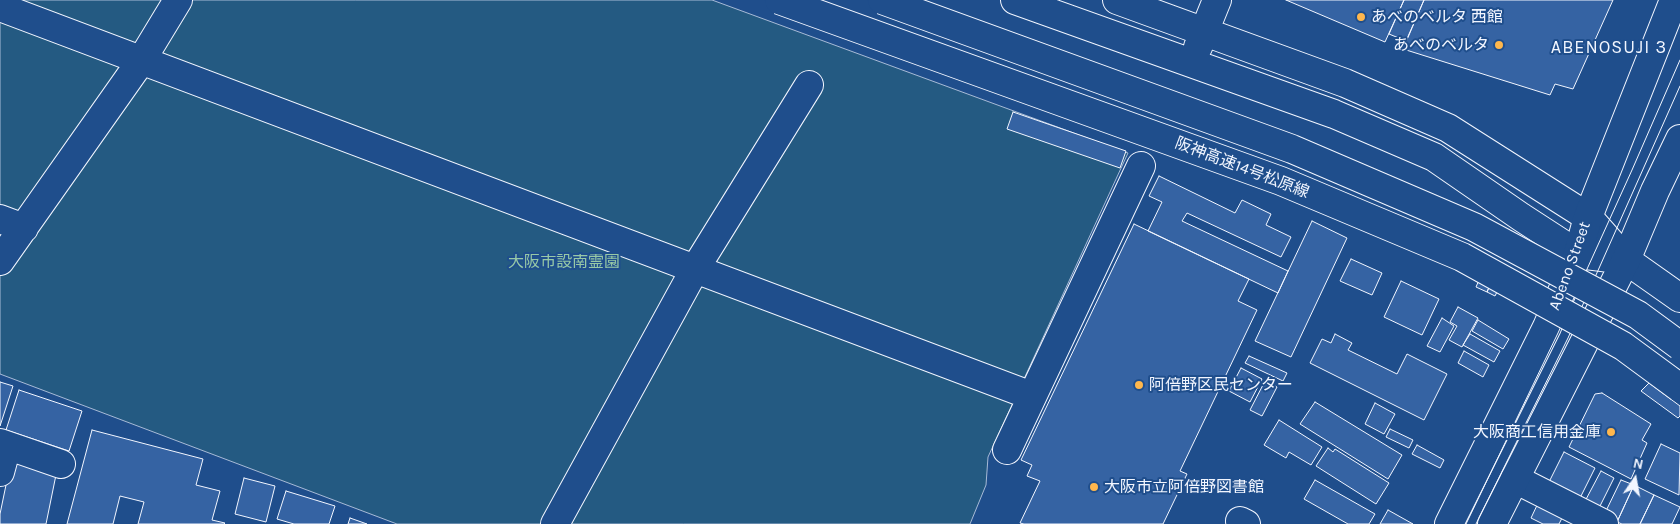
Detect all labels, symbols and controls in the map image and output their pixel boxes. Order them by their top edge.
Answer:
place label: あべのベルタ 西館 [1371,7,1503,27]
marker: あべのベルタ 西館 [1355,11,1367,23]
place label: あべのベルタ [1393,35,1489,55]
district label: ABENOSUJI 3 [1549,37,1669,59]
marker: あべのベルタ [1493,39,1505,51]
street label: 阪神高速14号松原線 [1172,134,1312,202]
street label: Abeno Street [1545,219,1595,313]
park label: 大阪市設南霊園 [508,252,620,272]
place label: 阿倍野区民センター [1149,375,1293,395]
marker: 阿倍野区民センター [1133,379,1145,391]
place label: 大阪商工信用金庫 [1473,422,1601,442]
marker: 大阪商工信用金庫 [1605,426,1617,438]
north arrow [1610,454,1660,504]
text: N [1632,454,1645,473]
place label: 大阪市立阿倍野図書館 [1104,477,1264,497]
marker: 大阪市立阿倍野図書館 [1088,481,1100,493]

